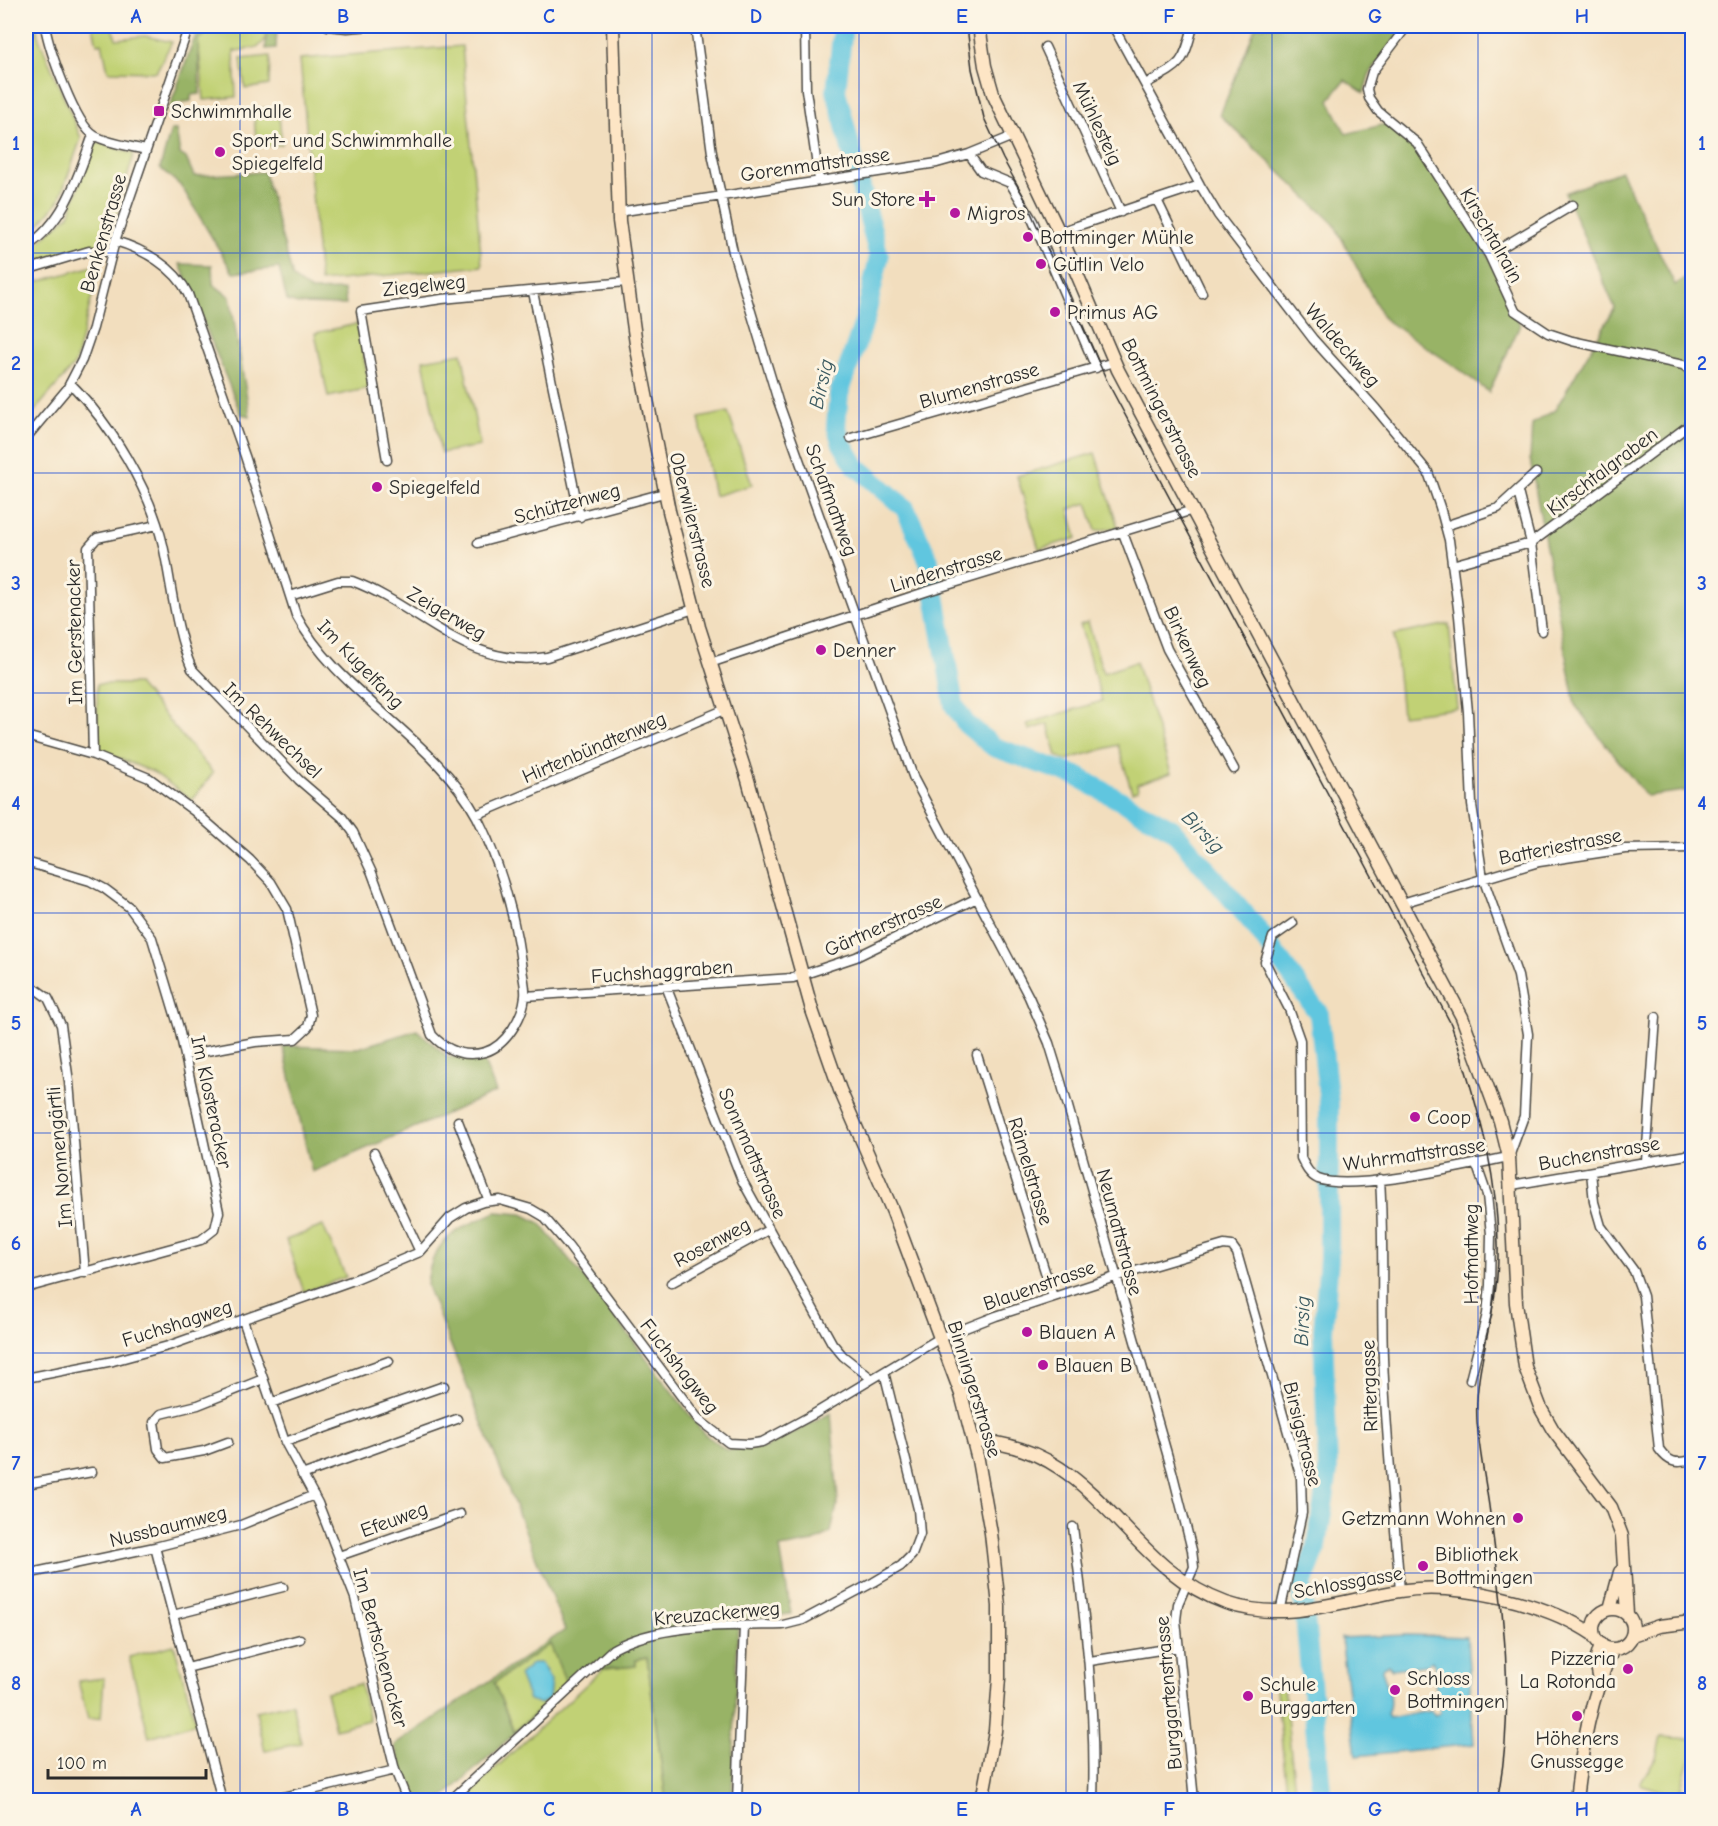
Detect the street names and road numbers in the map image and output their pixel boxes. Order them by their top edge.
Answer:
street label: Mühlesteig [1068,77,1127,169]
street label: Gorenmattstrasse [739,143,891,186]
street label: Benkenstrasse [76,171,131,295]
street label: Kirschtalrain [1455,184,1528,287]
street label: Ziegelweg [381,270,467,301]
street label: Waldeckweg [1300,299,1385,392]
street label: Bottmingerstrasse [1116,335,1207,482]
street label: Blumenstrasse [917,357,1041,414]
street label: Kirschtalgraben [1543,422,1662,520]
street label: Schafmattweg [801,441,862,559]
street label: Oberwilerstrasse [665,450,720,590]
street label: Schützenweg [512,478,623,529]
street label: Lindenstrasse [887,542,1005,597]
street label: Im Gerstenacker [62,559,87,705]
street label: Zeigerweg [403,582,490,645]
street label: Birkenweg [1159,603,1216,692]
street label: Im Kugelfang [313,615,409,714]
street label: Im Rehwechsel [219,678,327,783]
street label: Hirtenbündtenweg [519,707,670,788]
street label: Batteriestrasse [1497,823,1623,870]
street label: Gärtnerstrasse [821,889,945,962]
street label: Fuchshaggraben [590,955,734,988]
street label: Im Klosteracker [186,1034,237,1171]
street label: Sonnmattstrasse [713,1084,792,1222]
street label: Im Nonnengärtli [42,1085,77,1228]
street label: Rämelstrasse [1003,1114,1058,1228]
street label: Buchenstrasse [1537,1132,1661,1175]
street label: Wuhrmattstrasse [1342,1133,1486,1176]
street label: Neumattstrasse [1092,1166,1147,1298]
street label: Hofmattweg [1460,1203,1483,1305]
street label: Rosenweg [670,1213,755,1272]
street label: Blauenstrasse [980,1256,1098,1315]
street label: Fuchshagweg [119,1295,235,1352]
street label: Fuchshagweg [635,1314,724,1418]
street label: Binningerstrasse [943,1318,1006,1460]
street label: Rittergasse [1356,1340,1383,1432]
street label: Birsigstrasse [1278,1379,1327,1489]
street label: Efeuweg [357,1497,431,1542]
street label: Nussbaumweg [107,1501,229,1552]
street label: Schlossgasse [1292,1562,1404,1603]
street label: Im Bertschenacker [348,1566,413,1730]
street label: Kreuzackerweg [653,1597,781,1630]
street label: Burggartenstrasse [1150,1615,1187,1771]

